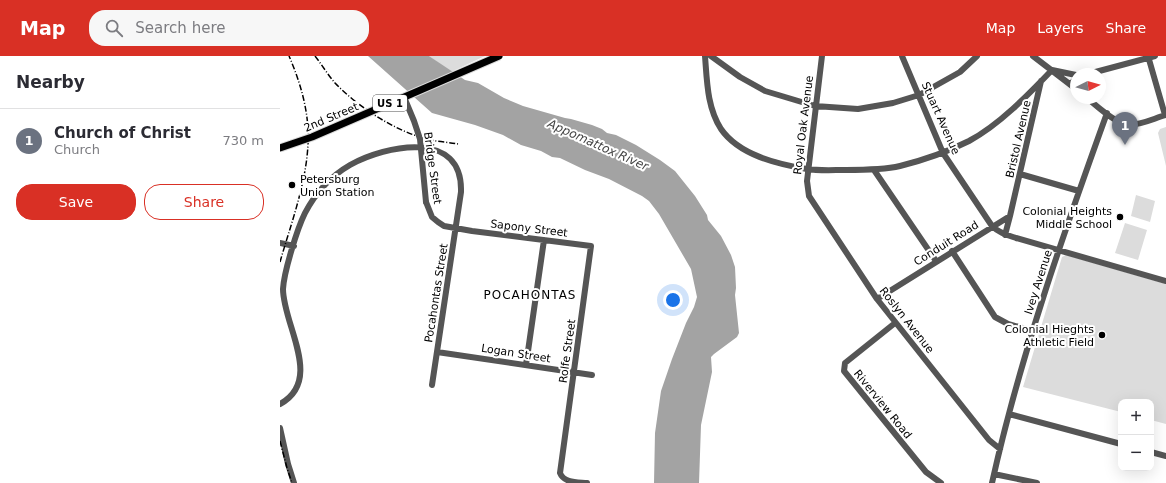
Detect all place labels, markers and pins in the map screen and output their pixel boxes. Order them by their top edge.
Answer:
pin: 1 [1112,112,1138,145]
place label: Petersburg Union Station [300,173,374,199]
marker: Petersburg Union Station [287,180,297,190]
place label: Colonial Heights Middle School [1022,205,1112,231]
marker: Colonial Heights Middle School [1115,212,1125,222]
place label: Colonial Hieghts Athletic Field [1004,323,1094,349]
marker: Colonial Hieghts Athletic Field [1097,330,1107,340]

